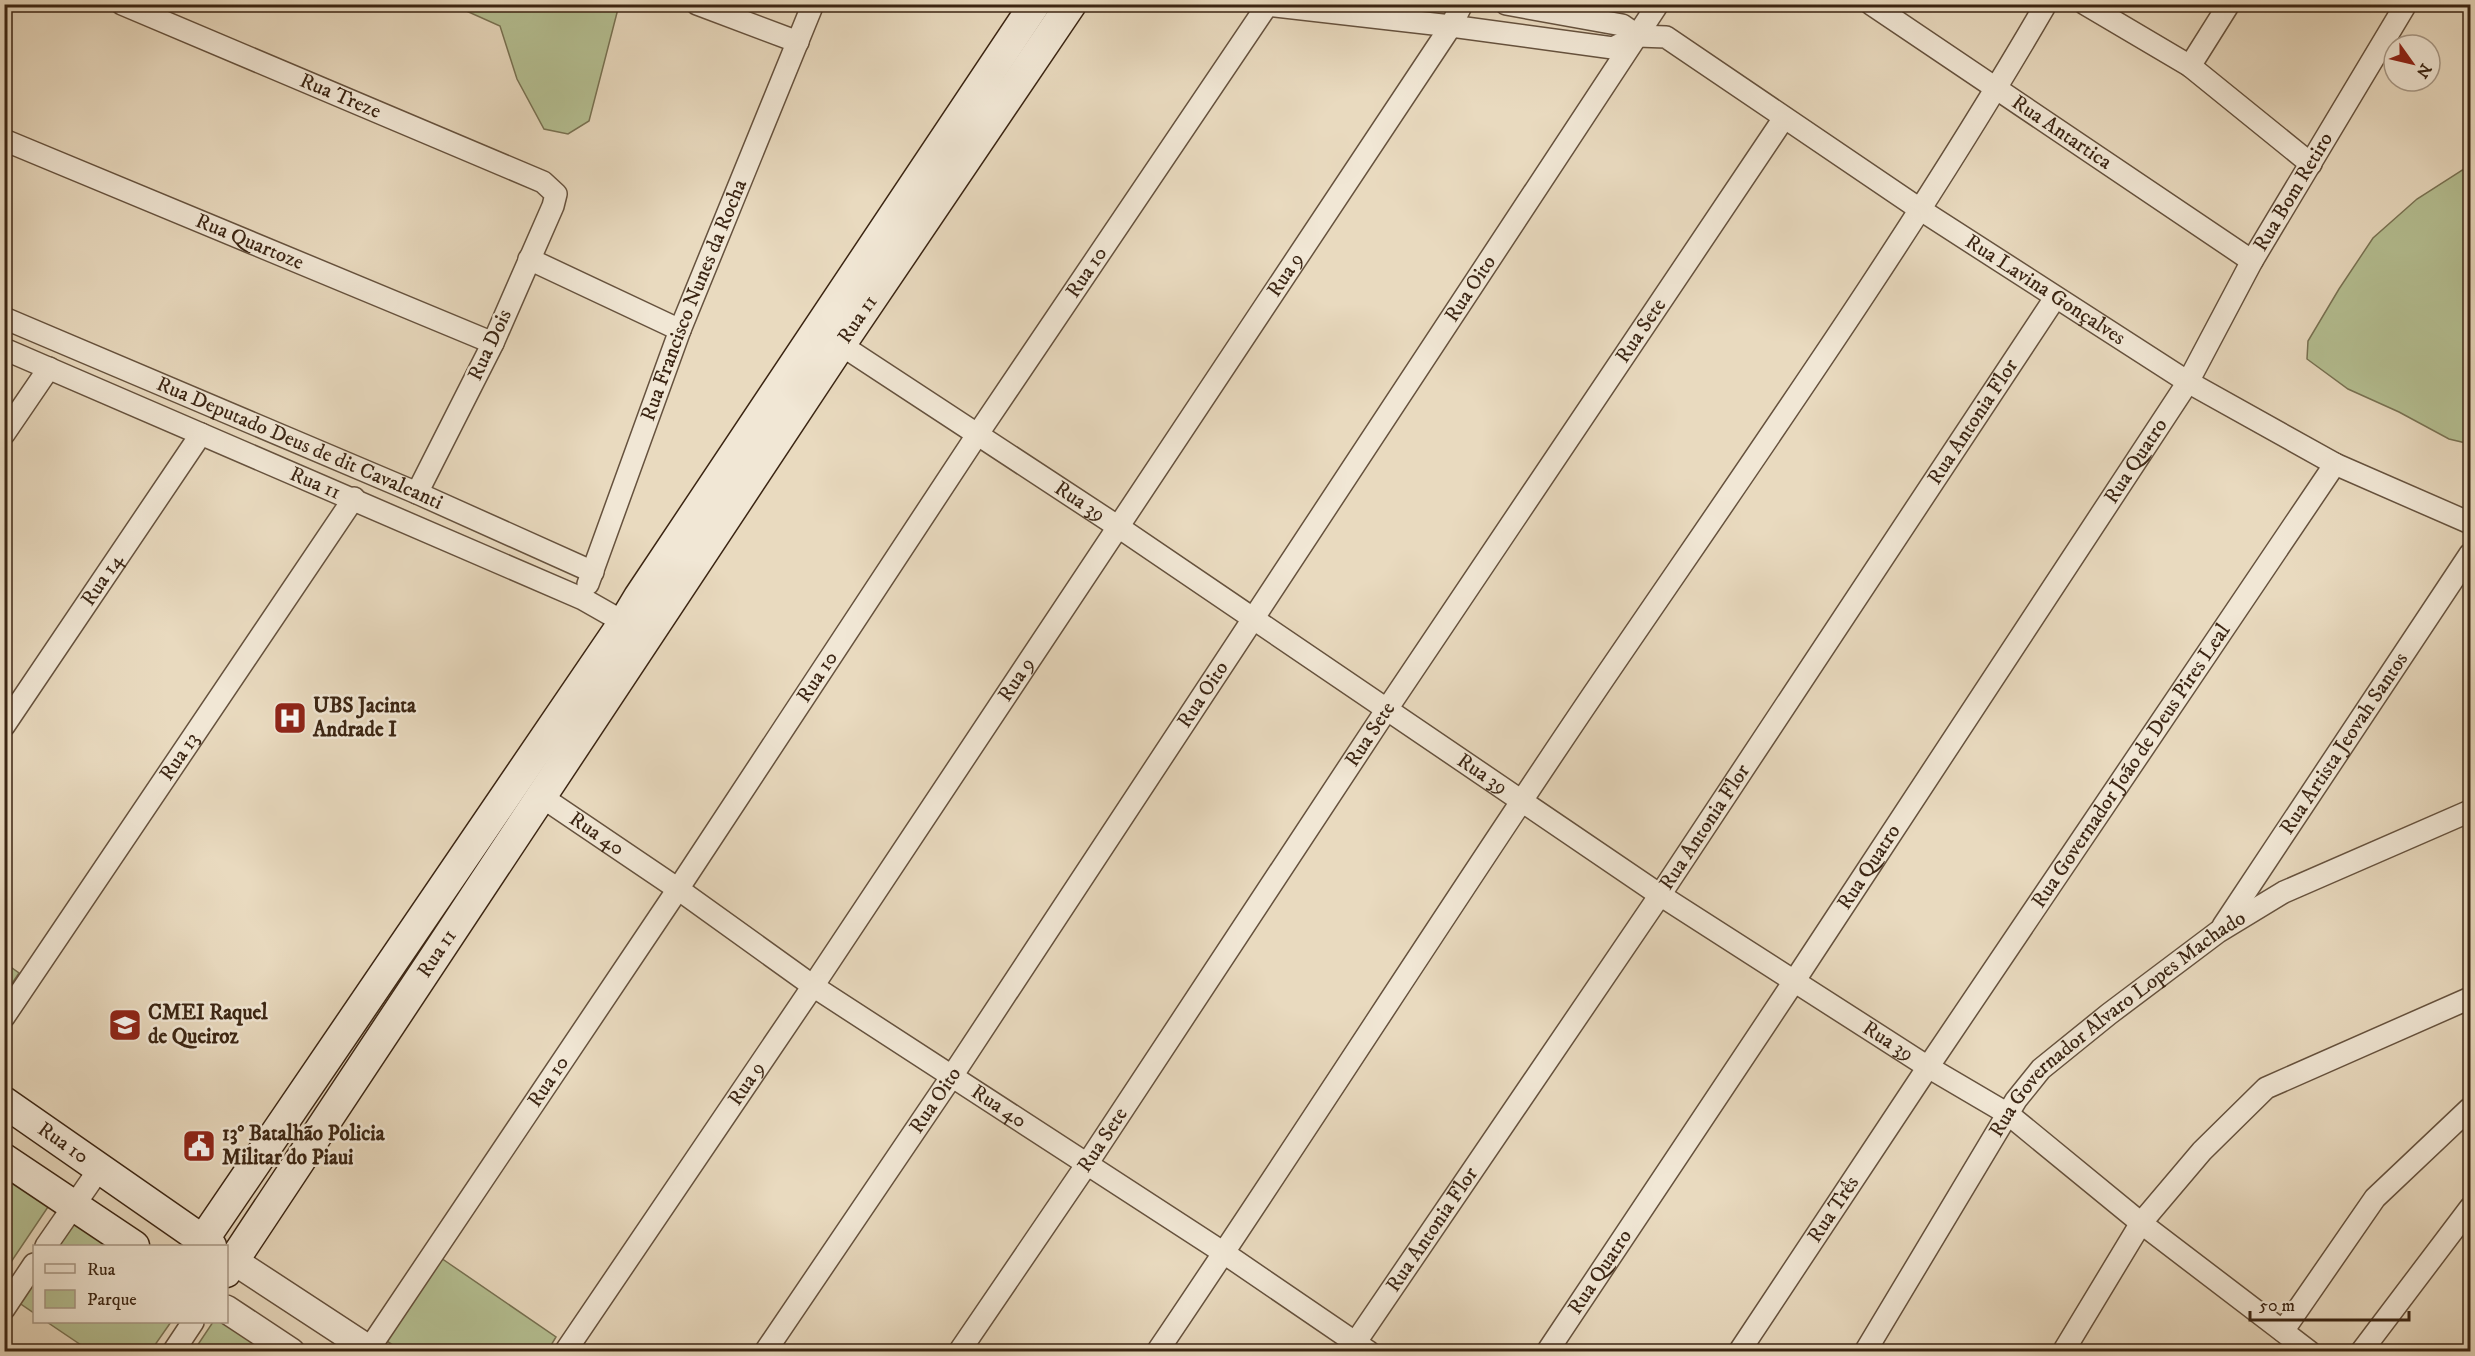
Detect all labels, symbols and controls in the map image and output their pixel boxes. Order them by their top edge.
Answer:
north arrow [2382,33,2442,93]
text: N [2412,60,2436,82]
street label: Rua Treze [296,68,385,125]
street label: Rua Antartica [2007,90,2117,176]
street label: Rua Bom Retiro [2248,128,2339,256]
street label: Rua Francisco Nunes da Rocha [635,175,753,425]
street label: Rua Quartoze [192,208,308,276]
street label: Rua Lavina Gonçalves [1960,229,2130,351]
street label: Rua 10 [1060,242,1113,303]
street label: Rua 9 [1262,248,1310,302]
street label: Rua Oito [1439,250,1502,327]
street label: Rua 11 [832,290,883,349]
street label: Rua Sete [1610,293,1672,368]
street label: Rua Dois [462,305,518,385]
street label: Rua Antonia Flor [1922,354,2024,490]
street label: Rua Deputado Deus de dit Cavalcanti [152,371,447,516]
street label: Rua Quatro [2099,413,2174,509]
street label: Rua 11 [286,461,345,506]
street label: Rua 39 [1049,475,1110,528]
street label: Rua 14 [76,548,130,611]
street label: Rua Governador João de Deus Pires Leal [2026,618,2237,913]
street label: Rua 10 [791,646,844,708]
street label: Rua Artista Jeovah Santos [2274,647,2414,840]
street label: Rua 9 [993,652,1041,707]
street label: Rua Oito [1172,656,1235,733]
place label: UBS Jacinta Andrade I [312,693,417,743]
street label: Rua Sete [1339,697,1401,772]
hospital icon: UBS Jacinta Andrade I [272,700,308,736]
street label: Rua 13 [154,727,205,786]
street label: Rua 39 [1452,748,1513,801]
street label: Rua Antonia Flor [1654,759,1756,895]
street label: Rua 40 [564,806,629,862]
street label: Rua Quatro [1832,820,1907,915]
street label: Rua Governador Alvaro Lopes Machado [1984,905,2251,1142]
street label: Rua 11 [412,924,462,983]
place label: CMEI Raquel de Queiroz [148,1000,268,1050]
school or university icon: CMEI Raquel de Queiroz [107,1007,143,1043]
street label: Rua 39 [1858,1015,1919,1067]
street label: Rua 10 [522,1051,575,1112]
street label: Rua 9 [723,1057,771,1111]
street label: Rua Oito [904,1062,967,1139]
street label: Rua 40 [966,1079,1031,1134]
street label: Rua Sete [1072,1102,1134,1178]
street label: Rua 10 [32,1116,94,1170]
place label: 13° Batalhão Policia Militar do Piaui [222,1121,386,1171]
public building icon: 13° Batalhão Policia Militar do Piaui [181,1128,217,1164]
street label: Rua Antonia Flor [1381,1162,1484,1297]
street label: Rua Três [1802,1171,1865,1248]
street label: Rua Quatro [1563,1225,1638,1320]
legend [33,1245,228,1323]
text: Rua [87,1259,116,1281]
scale bar [2250,1284,2409,1322]
text: Parque [87,1289,137,1311]
text: 50 m [2259,1295,2295,1317]

